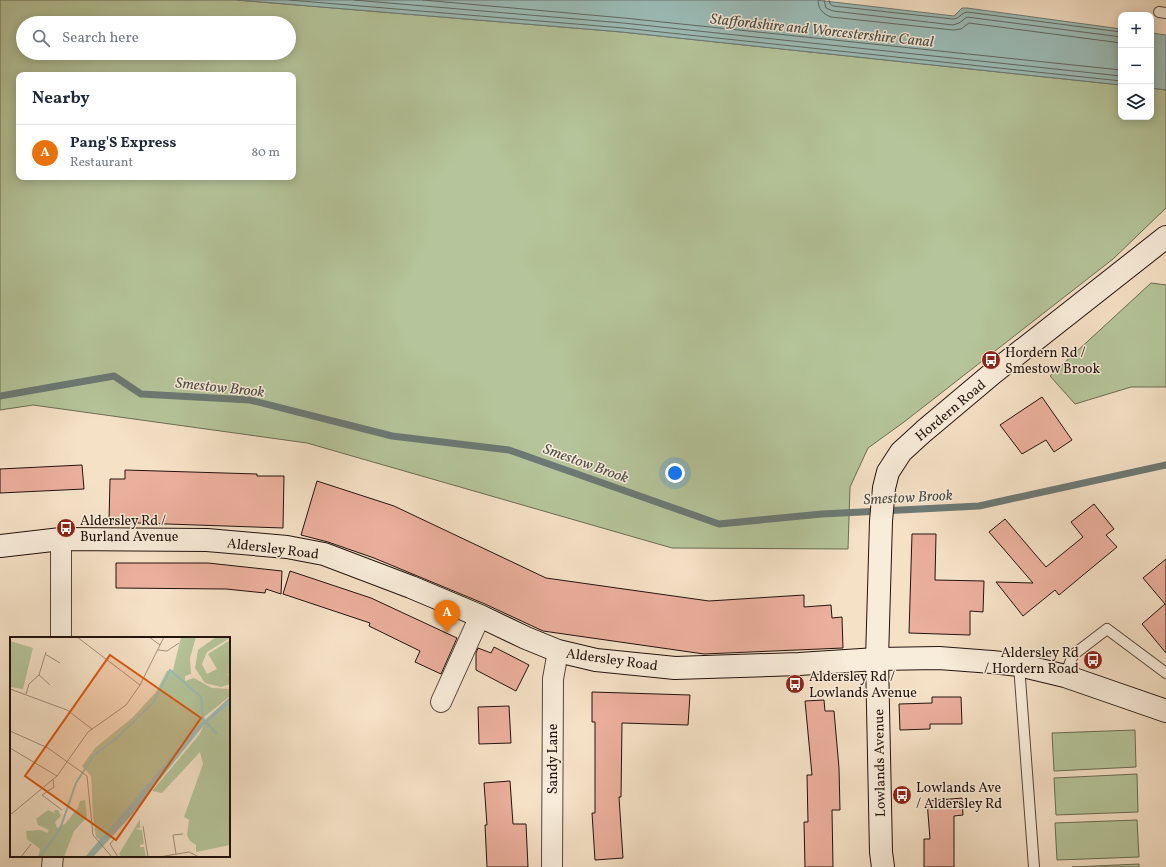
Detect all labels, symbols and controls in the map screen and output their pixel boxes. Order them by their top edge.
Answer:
water label: Staffordshire and Worcestershire Canal [709,9,935,54]
map controls [1118,12,1154,120]
button: + [1118,12,1154,48]
search box [16,16,296,60]
icon: search [30,27,52,49]
text: Search here [62,28,139,49]
button: − [1118,48,1154,84]
button: layers [1118,84,1154,120]
text: Nearby [32,87,90,110]
text: Pang'S Express [70,133,176,154]
text: A [40,144,50,162]
text: 80 m [251,144,280,162]
text: Restaurant [70,154,133,172]
place label: Hordern Rd / Smestow Brook [1005,344,1100,379]
bus stop icon: Hordern Rd / Smestow Brook [980,349,1002,371]
water label: Smestow Brook [174,373,265,404]
street label: Hordern Road [912,376,990,446]
water label: Smestow Brook [540,439,631,490]
your location [665,463,685,483]
water label: Smestow Brook [863,486,953,511]
place label: Aldersley Rd / Burland Avenue [80,512,179,547]
bus stop icon: Aldersley Rd / Burland Avenue [55,517,77,539]
street label: Aldersley Road [226,534,320,565]
pin: A [434,600,460,633]
inset map [10,637,230,857]
place label: Aldersley Rd / Hordern Road [984,644,1079,679]
street label: Aldersley Road [565,645,659,676]
bus stop icon: Aldersley Rd / Hordern Road [1082,649,1104,671]
place label: Aldersley Rd / Lowlands Avenue [809,668,917,703]
bus stop icon: Aldersley Rd / Lowlands Avenue [784,673,806,695]
street label: Lowlands Avenue [870,708,891,817]
street label: Sandy Lane [544,723,563,794]
place label: Lowlands Ave / Aldersley Rd [916,779,1002,814]
bus stop icon: Lowlands Ave / Aldersley Rd [891,784,913,806]

